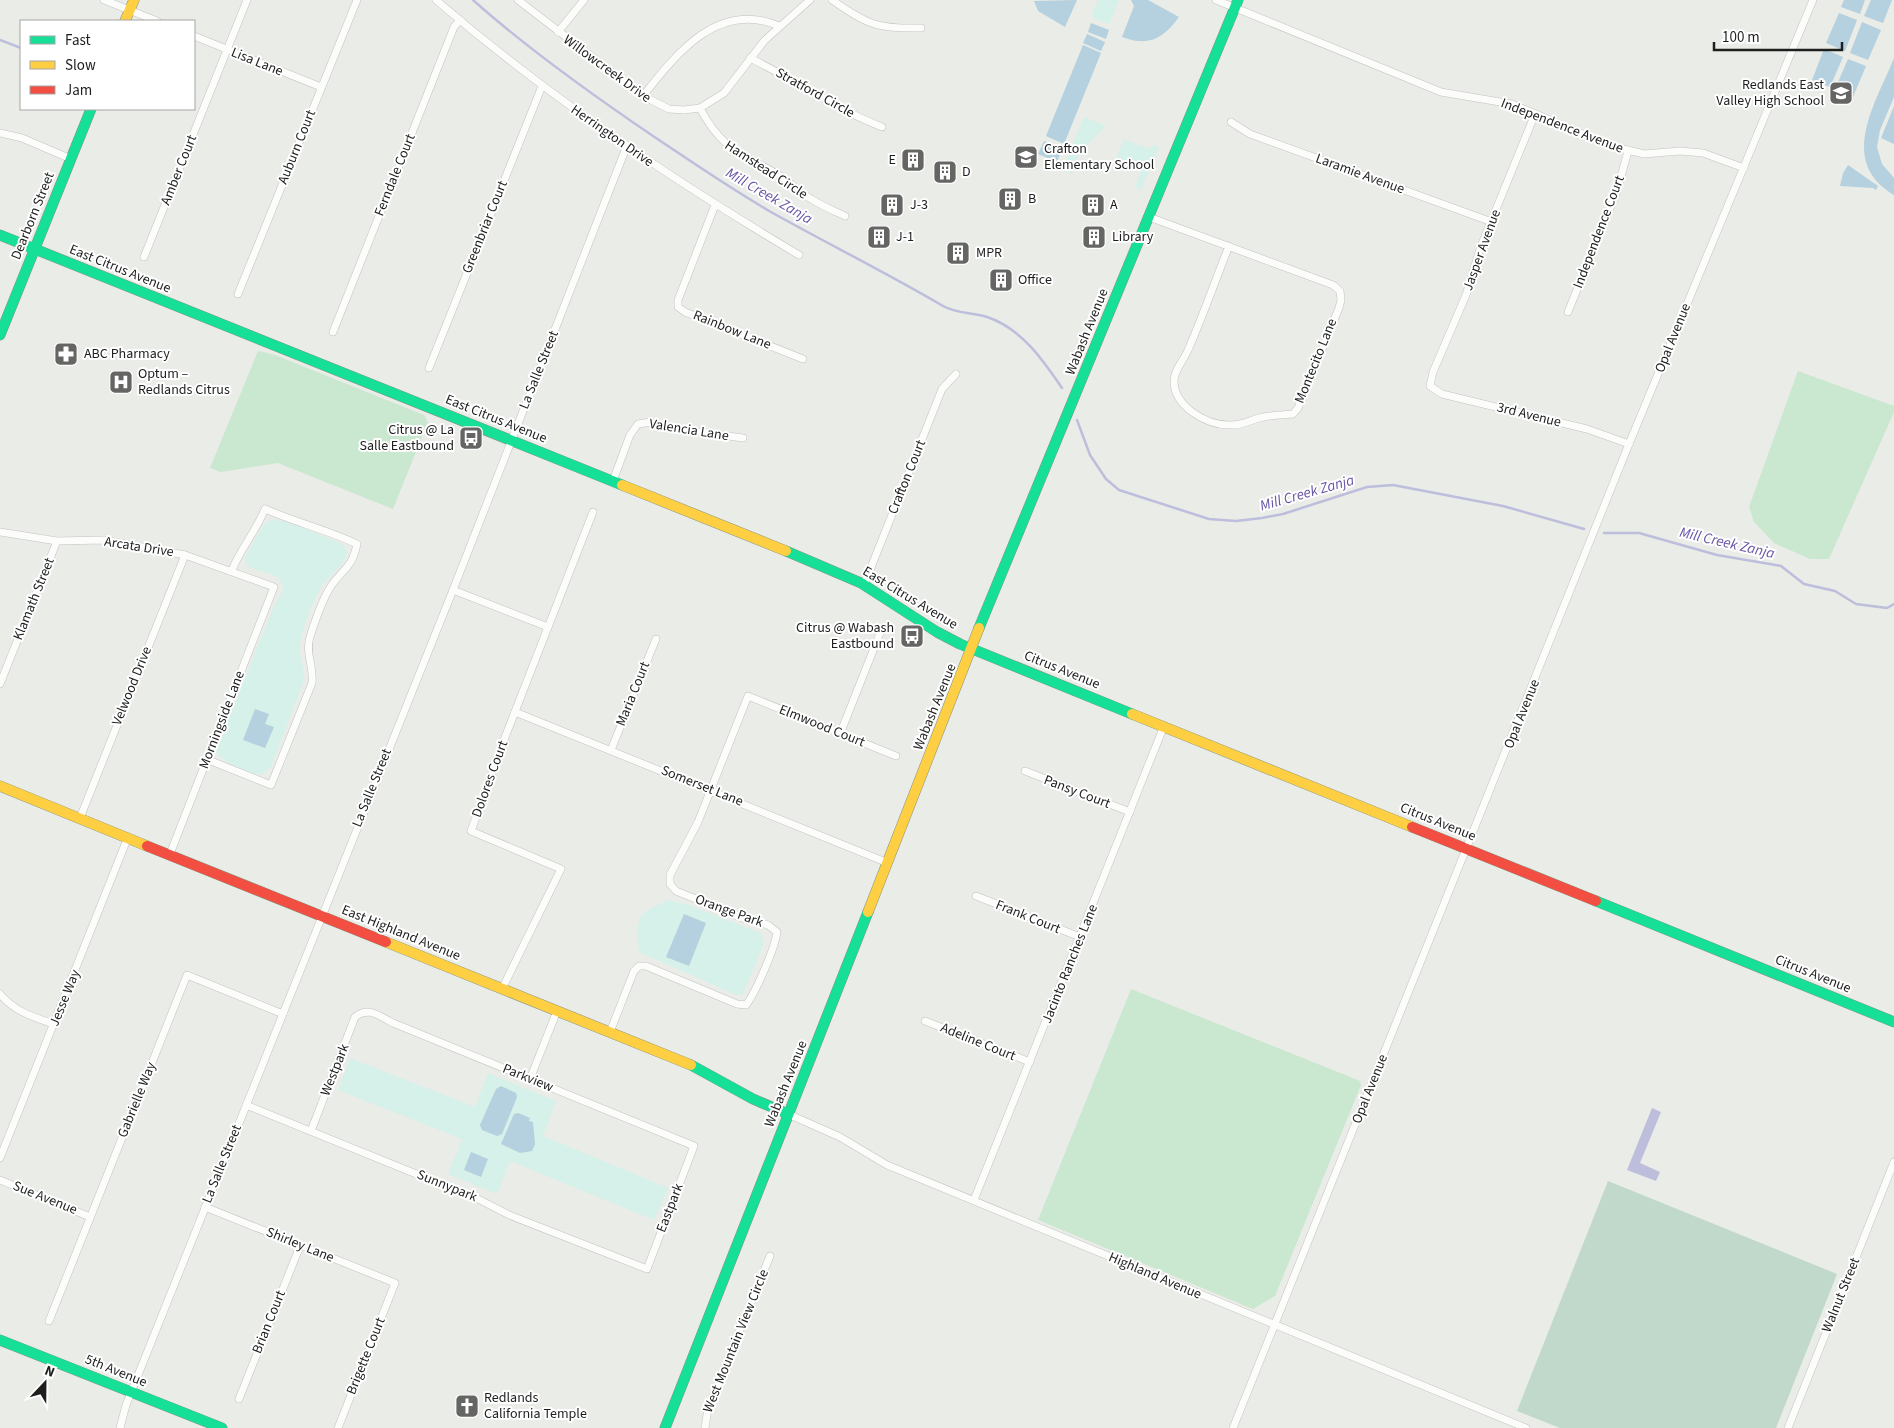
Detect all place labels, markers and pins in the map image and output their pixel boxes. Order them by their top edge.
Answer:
place label: Redlands East Valley High School [1716,75,1824,111]
school or university icon: Redlands East Valley High School [1828,80,1854,106]
place label: Crafton Elementary School [1044,139,1155,175]
school or university icon: Crafton Elementary School [1013,144,1039,170]
building icon: E [900,147,926,173]
place label: E [889,150,896,170]
building icon: D [932,159,958,185]
place label: D [962,162,971,182]
building icon: B [997,186,1023,212]
place label: B [1028,189,1036,209]
building icon: J-3 [879,192,905,218]
building icon: A [1080,192,1106,218]
place label: J-3 [910,195,928,215]
place label: A [1110,195,1118,215]
building icon: J-1 [866,224,892,250]
building icon: Library [1081,224,1107,250]
place label: J-1 [896,227,914,247]
place label: Library [1112,227,1154,247]
building icon: MPR [945,240,971,266]
place label: MPR [976,243,1002,263]
building icon: Office [988,267,1014,293]
place label: Office [1018,270,1052,290]
pharmacy icon: ABC Pharmacy [53,341,79,367]
place label: ABC Pharmacy [84,344,170,364]
place label: Optum – Redlands Citrus [138,364,230,400]
hospital icon: Optum – Redlands Citrus [108,369,134,395]
place label: Citrus @ La Salle Eastbound [359,420,454,456]
bus stop icon: Citrus @ La Salle Eastbound [458,425,484,451]
place label: Citrus @ Wabash Eastbound [796,618,894,654]
bus stop icon: Citrus @ Wabash Eastbound [899,623,925,649]
place label: Redlands California Temple [484,1388,587,1424]
church icon: Redlands California Temple [454,1393,480,1419]

